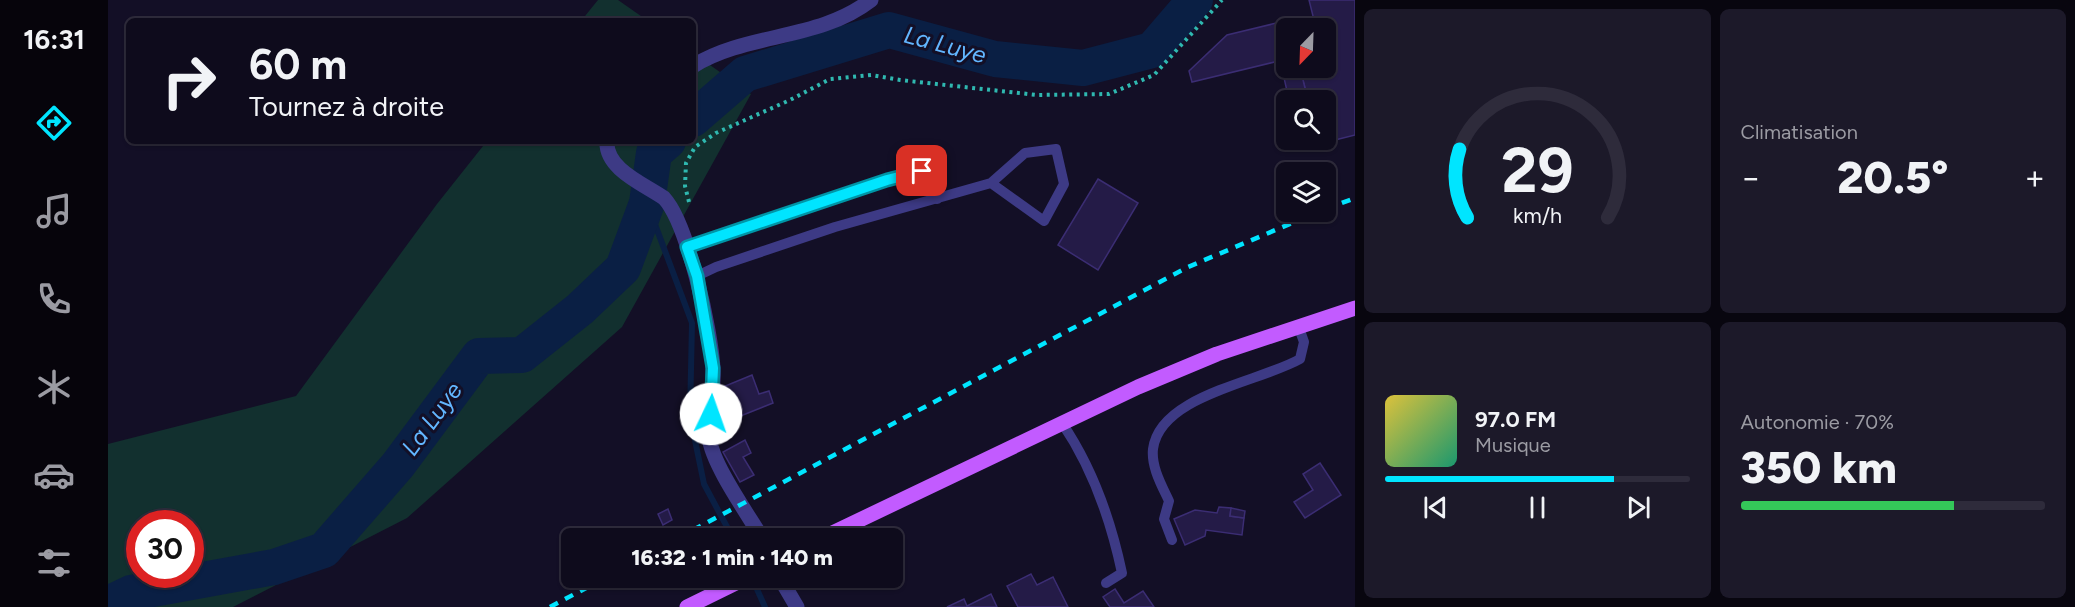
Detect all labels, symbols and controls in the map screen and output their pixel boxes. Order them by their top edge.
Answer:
north arrow [1276,18,1336,78]
map controls [1276,18,1336,222]
water label: La Luye [901,20,989,69]
text: 16:31 [23,23,85,56]
text: 60 m [249,39,347,90]
icon: right [150,42,228,120]
text: Tournez à droite [249,90,444,123]
button: search [1276,90,1336,150]
icon: directions [33,102,75,144]
text: Climatisation [1741,120,1858,144]
text: 29 [1501,133,1573,208]
pin [896,145,947,196]
text: 20.5° [1837,150,1948,204]
icon: arrive [905,154,938,187]
text: − [1741,158,1761,197]
text: + [2024,158,2045,197]
button: layers [1276,162,1336,222]
icon: music [33,190,75,232]
text: km/h [1513,203,1562,228]
icon: phone [33,278,75,320]
icon: climate [33,366,75,408]
water label: La Luye [395,376,468,461]
position arrow [679,382,743,446]
text: 97.0 FM [1475,406,1556,433]
text: Autonomie · 70% [1741,410,1894,434]
text: Musique [1475,433,1551,457]
text: 350 km [1741,440,1897,494]
icon: car [33,454,75,496]
icon: previous [1419,491,1452,524]
icon: pause [1521,491,1554,524]
icon: next [1622,491,1655,524]
speed limit sign: 30 [126,510,204,588]
icon: filters [33,542,75,584]
text: 16:32 · 1 min · 140 m [631,544,833,571]

